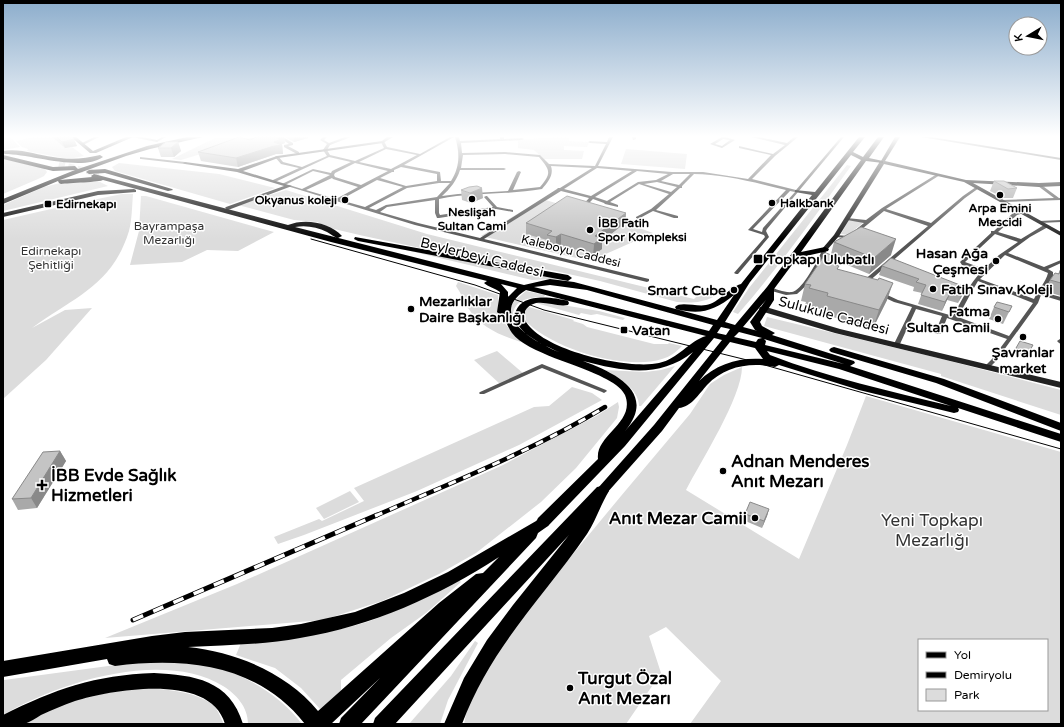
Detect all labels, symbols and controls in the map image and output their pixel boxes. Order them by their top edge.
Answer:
north arrow [1008,16,1048,56]
text: K [1011,32,1026,42]
marker: Arpa Emini Mescidi [995,190,1005,200]
place label: Okyanus koleji [255,193,337,208]
marker: Neslişah Sultan Cami [467,194,477,204]
marker: Okyanus koleji [340,195,350,205]
place label: Halkbank [780,196,834,210]
place label: Edirnekapı [56,197,116,212]
marker: Halkbank [767,198,777,208]
marker: Edirnekapı [43,199,53,209]
place label: Arpa Emini Mescidi [969,201,1031,229]
place label: Neslişah Sultan Cami [438,205,506,233]
place label: İBB Fatih Spor Kompleksi [598,216,687,245]
park label: Bayrampaşa Mezarlığı [134,219,204,247]
marker: İBB Fatih Spor Kompleksi [585,225,595,235]
street label: Kaleboyu Caddesi [520,232,622,270]
street label: Beylerbeyi Caddesi [418,234,545,281]
park label: Edirnekapı Şehitliği [21,244,81,272]
place label: Hasan Ağa Çeşmesi [916,245,988,278]
place label: Topkapı Ulubatlı [766,251,875,268]
marker: Topkapı Ulubatlı [752,253,764,265]
marker: Hasan Ağa Çeşmesi [991,256,1001,266]
place label: Fatih Sınav Koleji [941,281,1053,298]
place label: Smart Cube [648,282,726,299]
marker: Fatih Sınav Koleji [928,284,938,294]
marker: Smart Cube [729,285,739,295]
place label: Mezarlıklar Daire Başkanlığı [419,293,525,326]
street label: Sulukule Caddesi [777,293,891,338]
place label: Fatma Sultan Camii [907,303,990,336]
marker: Mezarlıklar Daire Başkanlığı [406,304,416,314]
marker: Fatma Sultan Camii [993,314,1003,324]
place label: Vatan [632,322,670,339]
marker: Vatan [619,325,629,335]
marker: Şavranlar market [1018,332,1028,342]
place label: Şavranlar market [992,344,1055,377]
place label: Adnan Menderes Anıt Mezarı [731,451,869,492]
place label: İBB Evde Sağlık Hizmetleri [51,465,177,506]
marker: Adnan Menderes Anıt Mezarı [718,466,728,476]
marker: İBB Evde Sağlık Hizmetleri [36,479,48,491]
place label: Anıt Mezar Camii [609,508,747,529]
park label: Yeni Topkapı Mezarlığı [881,510,983,551]
marker: Anıt Mezar Camii [750,513,760,523]
legend [918,639,1048,711]
text: Yol [954,648,971,662]
place label: Turgut Özal Anıt Mezarı [577,668,672,709]
text: Demiryolu [954,668,1012,682]
marker: Turgut Özal Anıt Mezarı [565,683,575,693]
text: Park [954,688,980,702]

